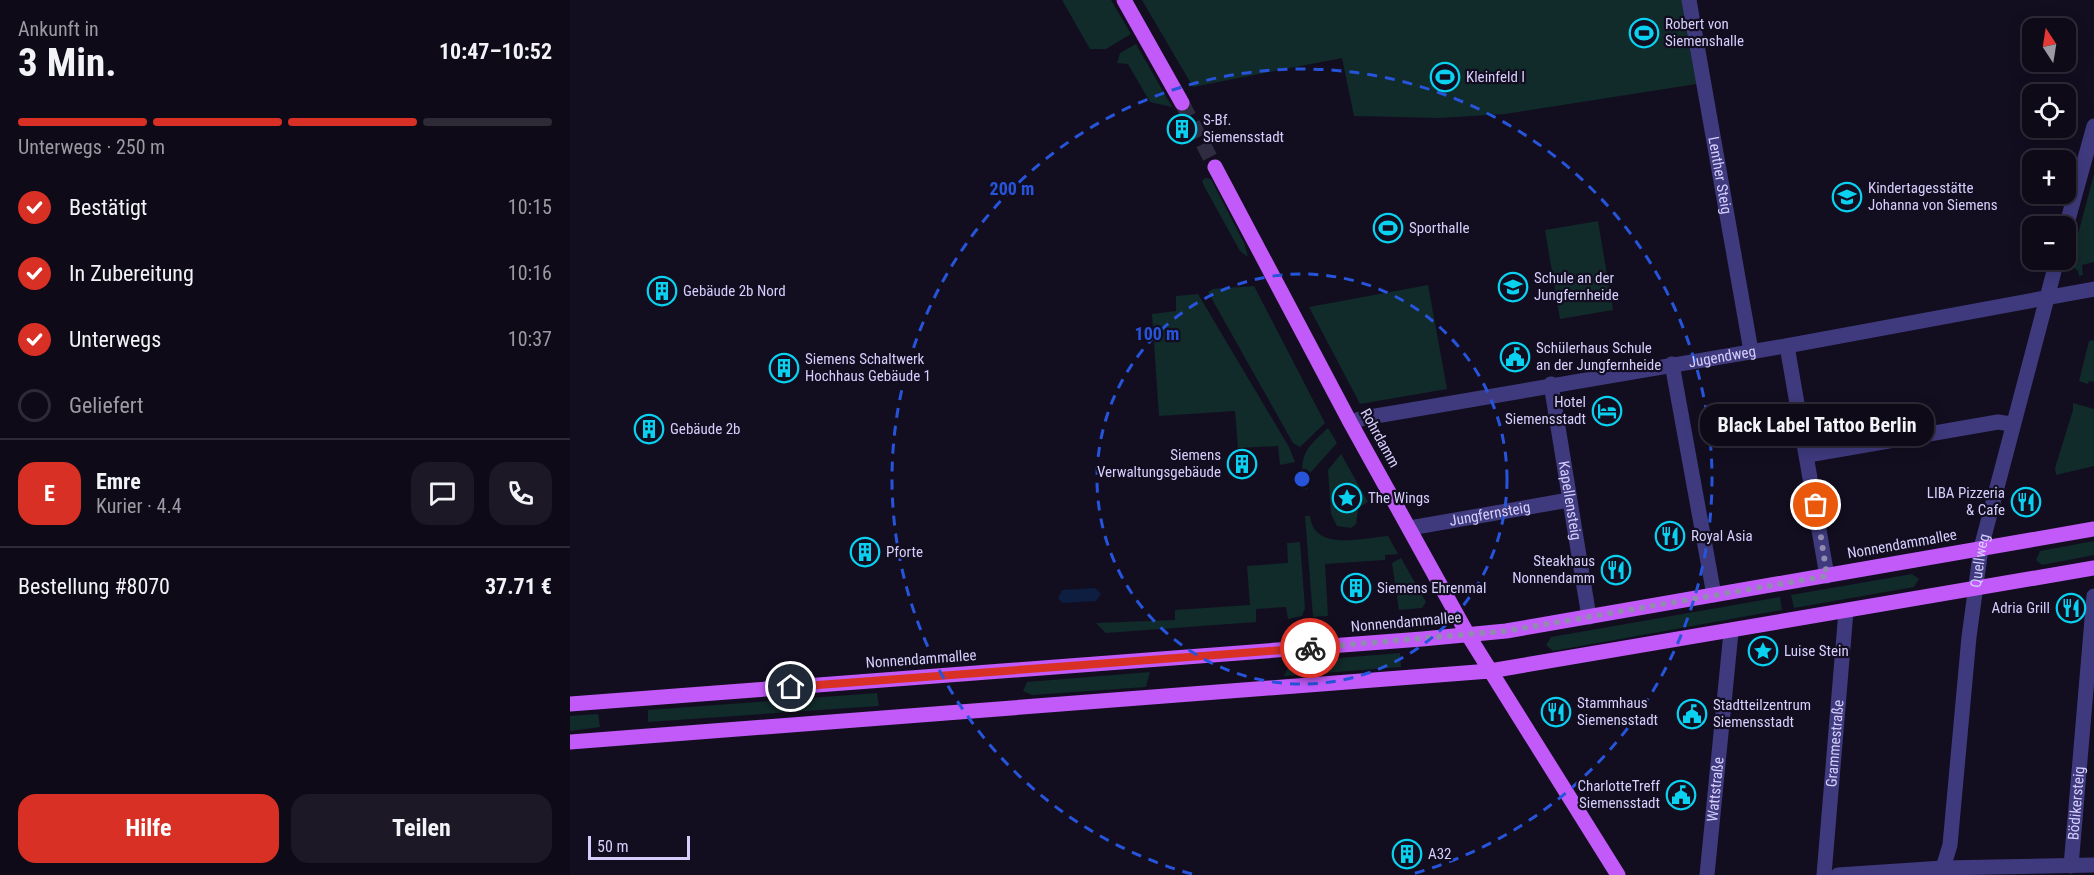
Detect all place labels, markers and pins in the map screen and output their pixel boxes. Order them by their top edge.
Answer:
place label: Robert von Siemenshalle [1665,15,1744,50]
sports icon: Robert von Siemenshalle [1628,17,1660,49]
sports icon: Kleinfeld I [1429,61,1461,93]
place label: Kleinfeld I [1466,68,1525,86]
place label: S-Bf. Siemensstadt [1203,111,1284,146]
building icon: S-Bf. Siemensstadt [1166,113,1198,145]
place label: Kindertagesstätte Johanna von Siemens [1868,179,1998,214]
school or university icon: Kindertagesstätte Johanna von Siemens [1831,181,1863,213]
sports icon: Sporthalle [1372,212,1404,244]
place label: Sporthalle [1409,219,1469,237]
place label: Schule an der Jungfernheide [1534,269,1619,304]
school or university icon: Schule an der Jungfernheide [1497,271,1529,303]
building icon: Gebäude 2b Nord [646,275,678,307]
place label: Gebäude 2b Nord [683,282,786,300]
place label: Schülerhaus Schule an der Jungfernheide [1536,339,1661,374]
public building icon: Schülerhaus Schule an der Jungfernheide [1499,341,1531,373]
place label: Siemens Schaltwerk Hochhaus Gebäude 1 [805,350,931,385]
building icon: Siemens Schaltwerk Hochhaus Gebäude 1 [768,352,800,384]
place label: Hotel Siemensstadt [1505,393,1586,428]
hotel icon: Hotel Siemensstadt [1591,395,1623,427]
callout: Black Label Tattoo Berlin [1699,403,1933,445]
building icon: Gebäude 2b [633,413,665,445]
place label: Gebäude 2b [670,420,740,438]
place label: Siemens Verwaltungsgebäude [1097,446,1221,481]
building icon: Siemens Verwaltungsgebäude [1226,448,1258,480]
centre of rings [1292,469,1312,489]
pin [1790,479,1841,530]
place icon: The Wings [1331,482,1363,514]
place label: LIBA Pizzeria & Cafe [1927,484,2005,519]
restaurant icon: LIBA Pizzeria & Cafe [2010,486,2042,518]
place label: The Wings [1368,489,1430,507]
restaurant icon: Royal Asia [1654,520,1686,552]
place label: Royal Asia [1691,527,1753,545]
building icon: Pforte [849,536,881,568]
place label: Pforte [886,543,923,561]
place label: Steakhaus Nonnendamm [1512,552,1595,587]
restaurant icon: Steakhaus Nonnendamm [1600,554,1632,586]
building icon: Siemens Ehrenmal [1340,572,1372,604]
place label: Siemens Ehrenmal [1377,579,1486,597]
restaurant icon: Adria Grill [2055,592,2087,624]
place label: Adria Grill [1992,599,2050,617]
place icon: Luise Stein [1747,635,1779,667]
place label: Luise Stein [1784,642,1849,660]
pin [765,661,816,712]
place label: Stammhaus Siemensstadt [1577,694,1658,729]
restaurant icon: Stammhaus Siemensstadt [1540,696,1572,728]
place label: Stadtteilzentrum Siemensstadt [1713,696,1811,731]
public building icon: Stadtteilzentrum Siemensstadt [1676,698,1708,730]
place label: CharlotteTreff Siemensstadt [1577,777,1660,812]
public building icon: CharlotteTreff Siemensstadt [1665,779,1697,811]
building icon: A32 [1391,838,1423,870]
place label: A32 [1428,845,1451,863]

